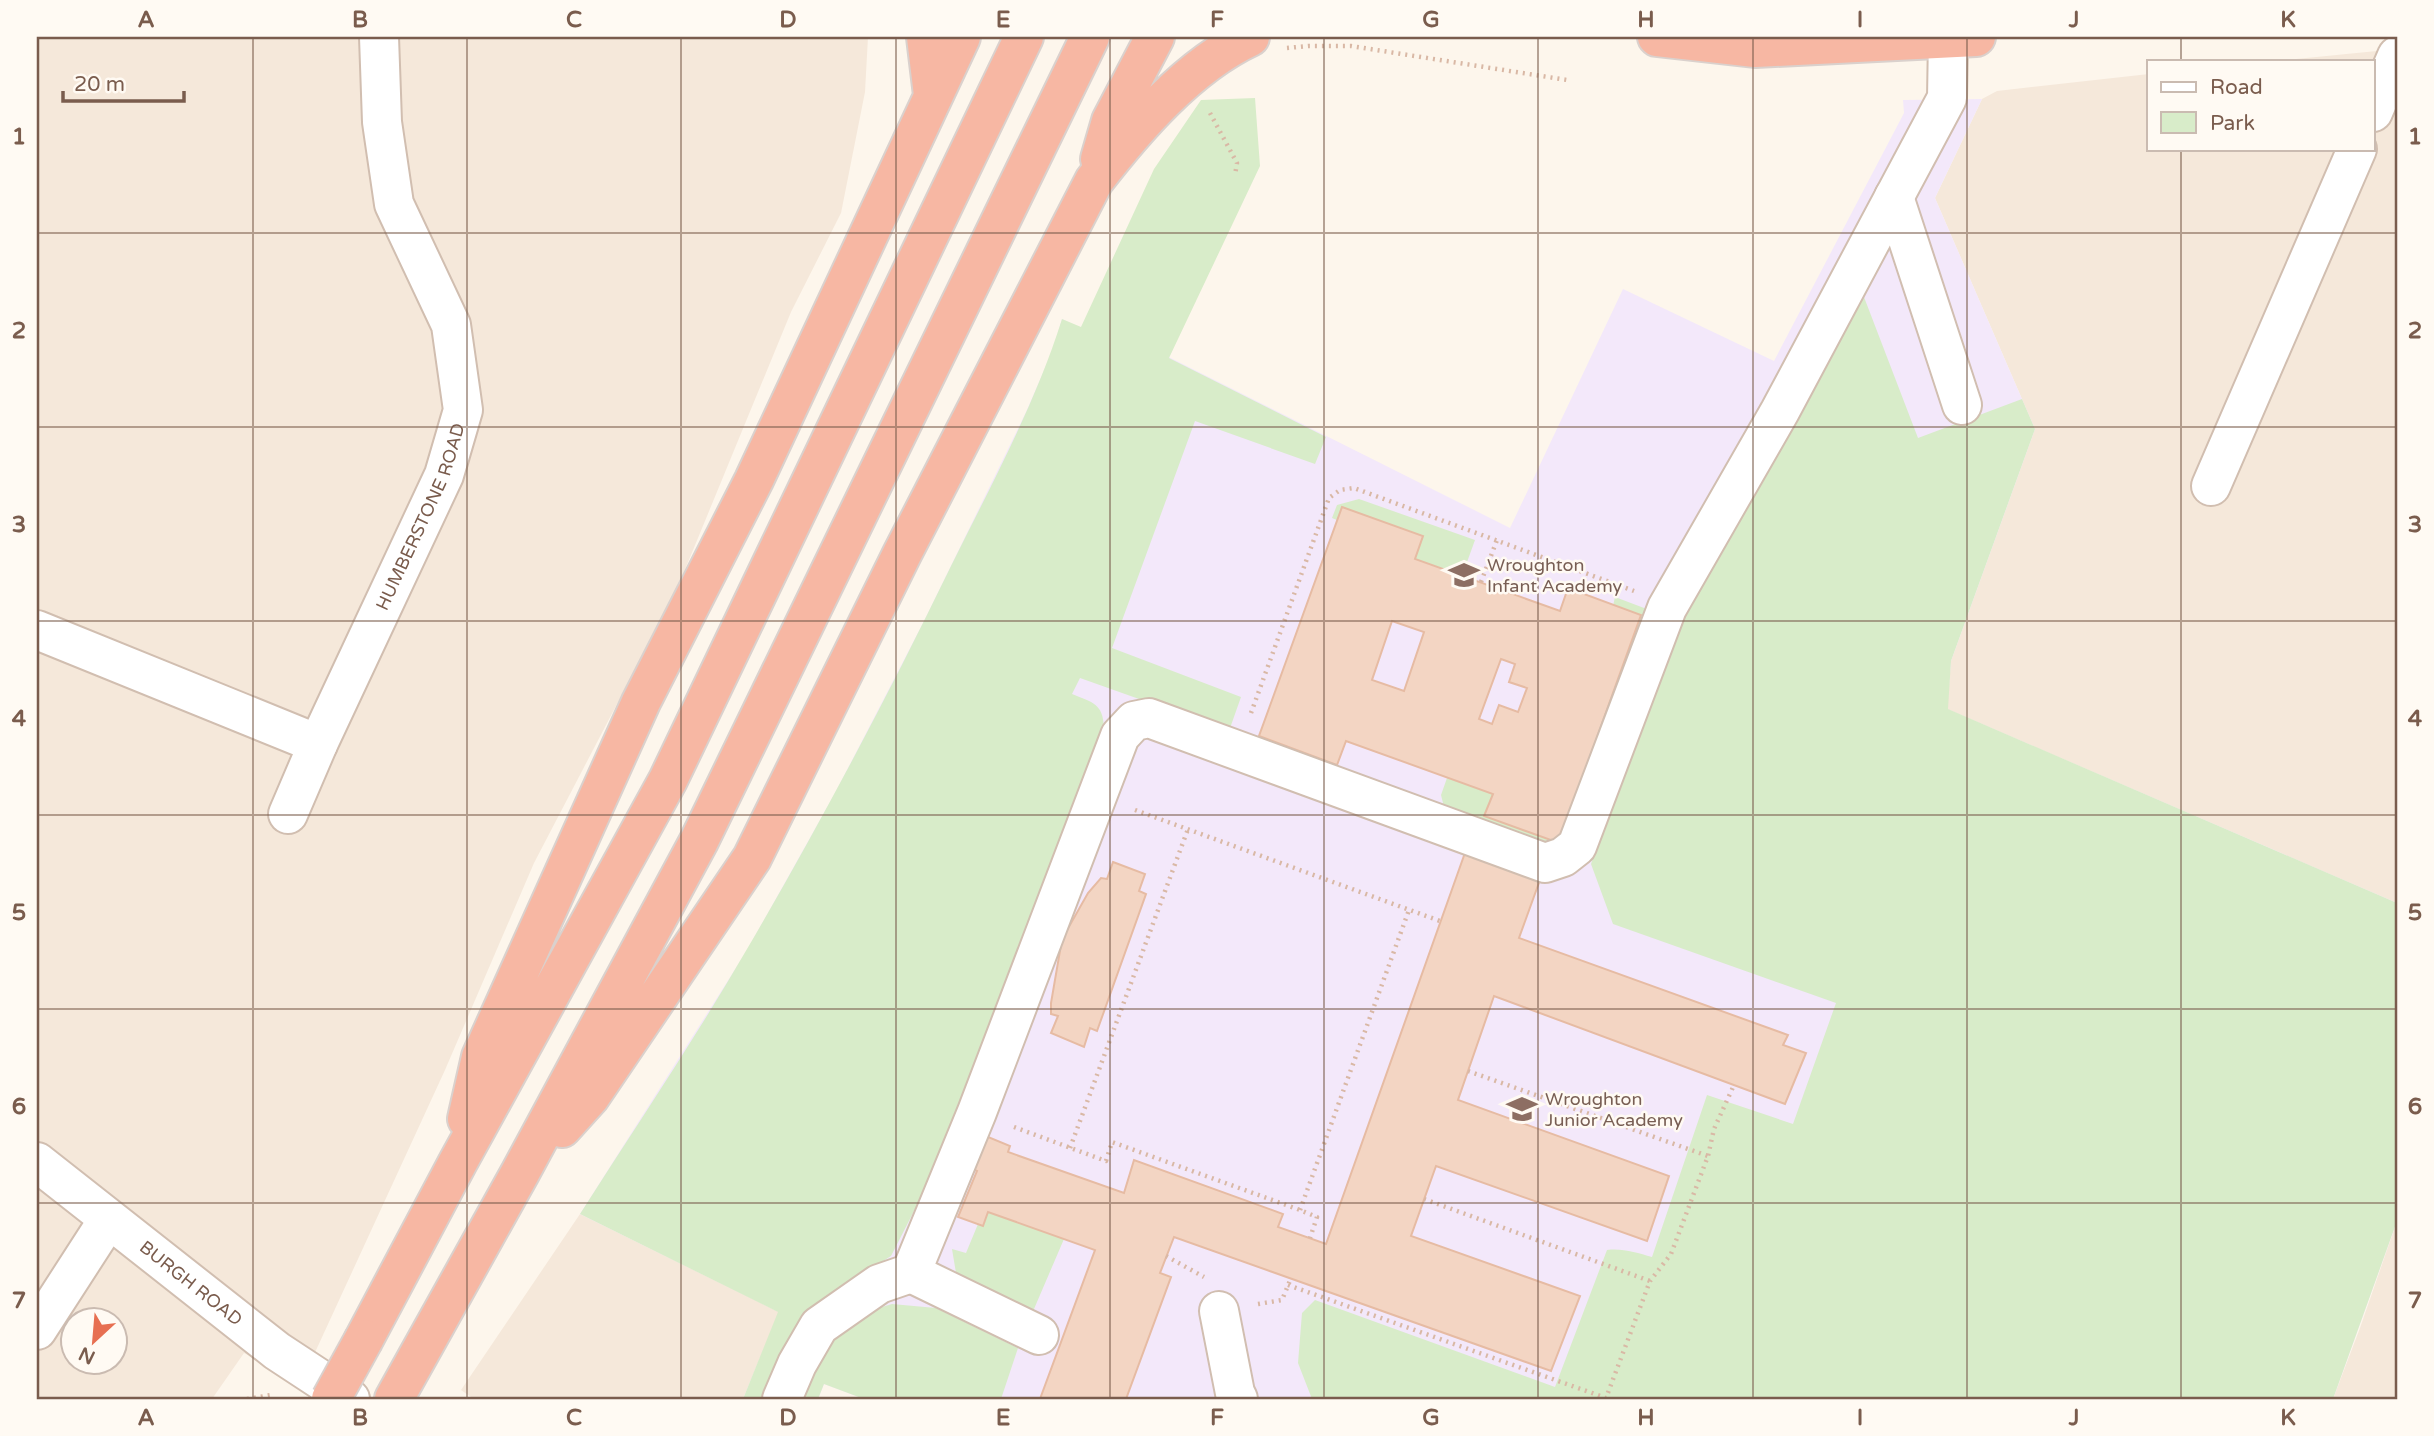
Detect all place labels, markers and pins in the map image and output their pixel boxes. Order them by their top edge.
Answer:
place label: Wroughton Infant Academy [1487,554,1623,597]
school or university icon: Wroughton Infant Academy [1447,558,1481,592]
place label: Wroughton Junior Academy [1545,1088,1683,1131]
school or university icon: Wroughton Junior Academy [1505,1092,1539,1126]

